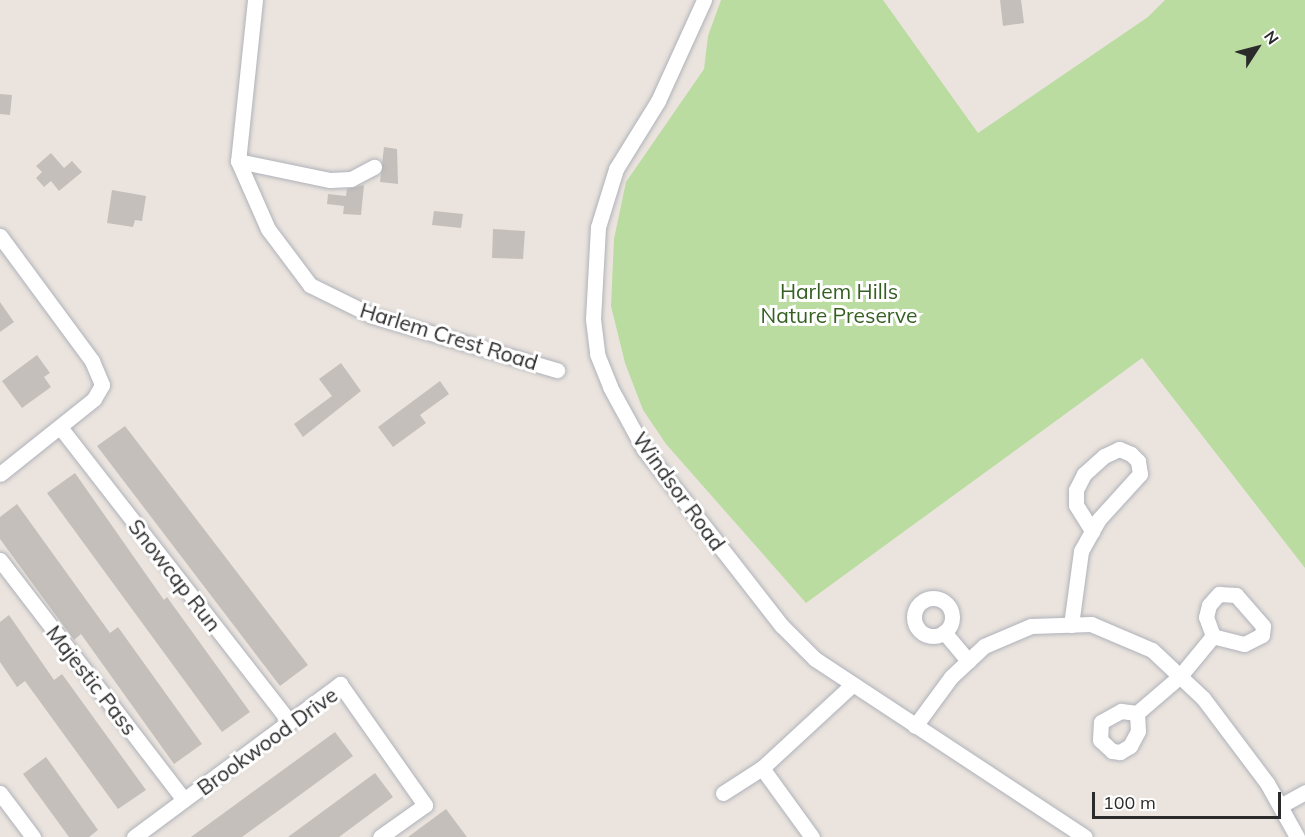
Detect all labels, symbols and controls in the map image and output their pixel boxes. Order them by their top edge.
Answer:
north arrow [1227,18,1287,78]
text: N [1260,27,1283,48]
park label: Harlem Hills Nature Preserve [760,278,918,328]
street label: Harlem Crest Road [357,297,541,375]
street label: Windsor Road [628,427,730,555]
street label: Snowcap Run [123,514,227,636]
street label: Majestic Pass [41,620,143,740]
street label: Brookwood Drive [192,682,342,800]
scale bar [1095,780,1284,818]
text: 100 m [1103,791,1156,814]

